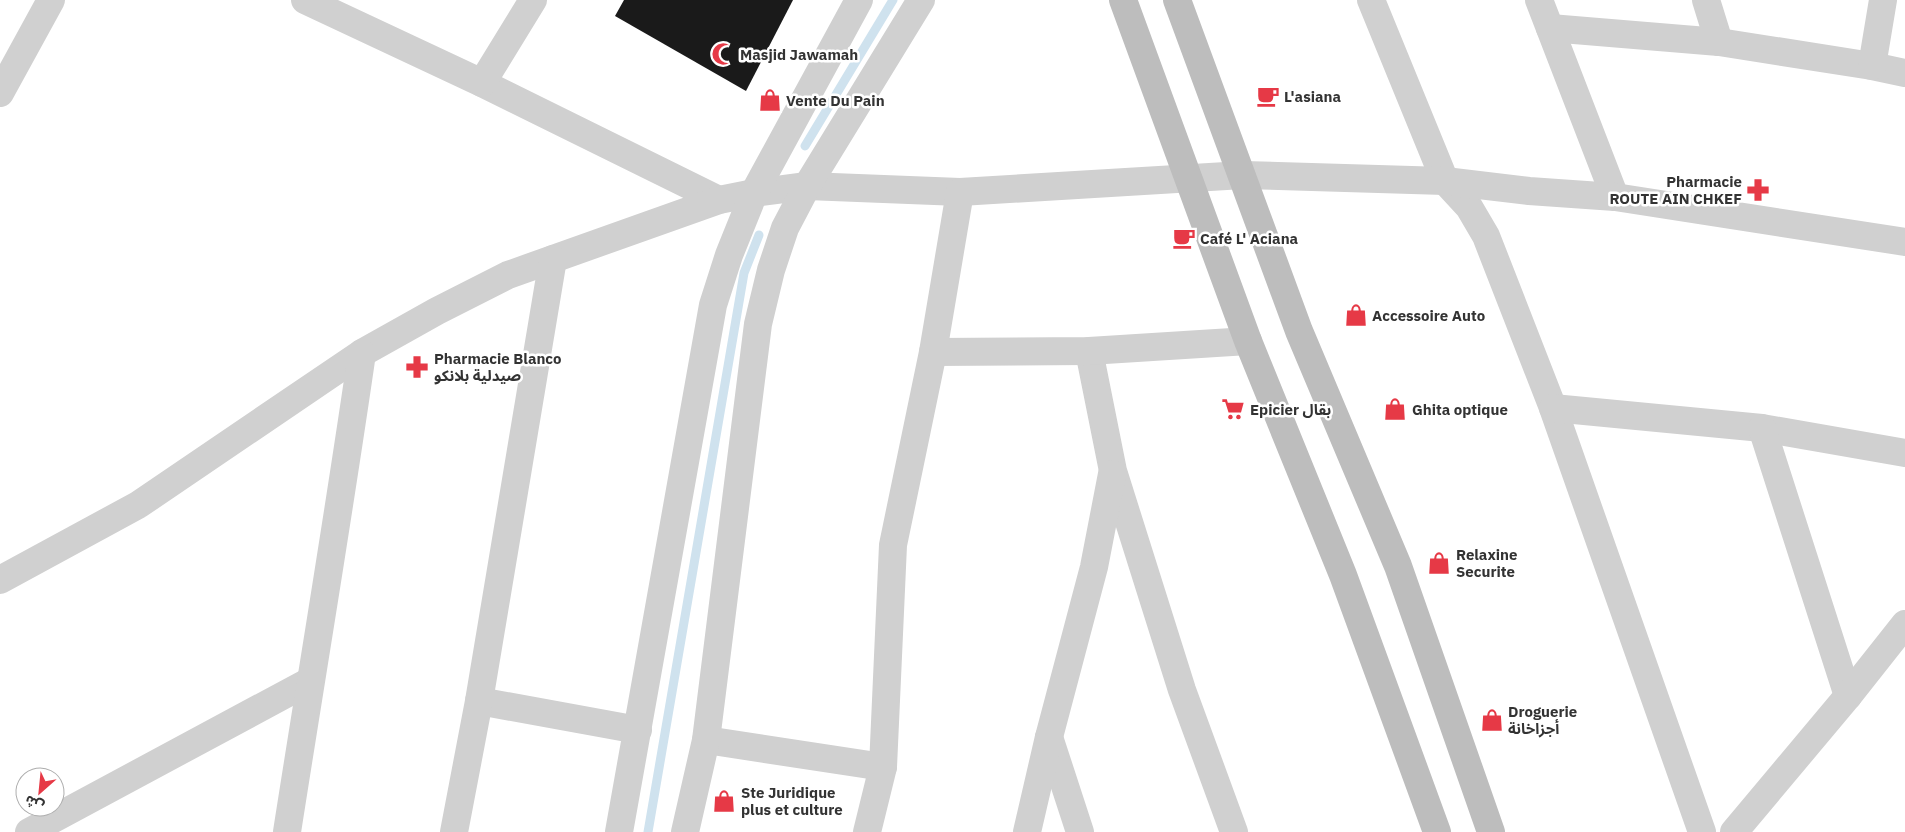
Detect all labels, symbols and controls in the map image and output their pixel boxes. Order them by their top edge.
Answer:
mosque icon: Masjid Jawamah [710,41,736,67]
place label: Masjid Jawamah [740,45,858,64]
cafe icon: L'asiana [1255,83,1281,109]
shop icon: Vente Du Pain [757,87,783,113]
place label: L'asiana [1284,87,1341,106]
place label: Vente Du Pain [786,91,885,110]
place label: Pharmacie ROUTE AIN CHKEF [1609,172,1742,208]
pharmacy icon: Pharmacie ROUTE AIN CHKEF [1745,177,1771,203]
cafe icon: Café L' Aciana [1171,225,1197,251]
place label: Café L' Aciana [1200,229,1299,248]
shop icon: Accessoire Auto [1343,302,1369,328]
place label: Accessoire Auto [1372,306,1485,325]
place label: Pharmacie Blanco صيدلية بلانكو [434,349,562,385]
pharmacy icon: Pharmacie Blanco صيدلية بلانكو [404,354,430,380]
supermarket icon: Epicier بقال [1220,396,1246,422]
shop icon: Ghita optique [1382,396,1408,422]
place label: Epicier بقال [1250,400,1331,419]
place label: Ghita optique [1412,400,1508,419]
place label: Relaxine Securite [1456,545,1517,581]
shop icon: Relaxine Securite [1426,550,1452,576]
place label: Droguerie أجزاخانة [1508,702,1577,738]
shop icon: Droguerie أجزاخانة [1479,707,1505,733]
north arrow [15,767,65,817]
place label: Ste Juridique plus et culture [741,783,843,819]
shop icon: Ste Juridique plus et culture [711,788,737,814]
text: ش [21,791,47,816]

